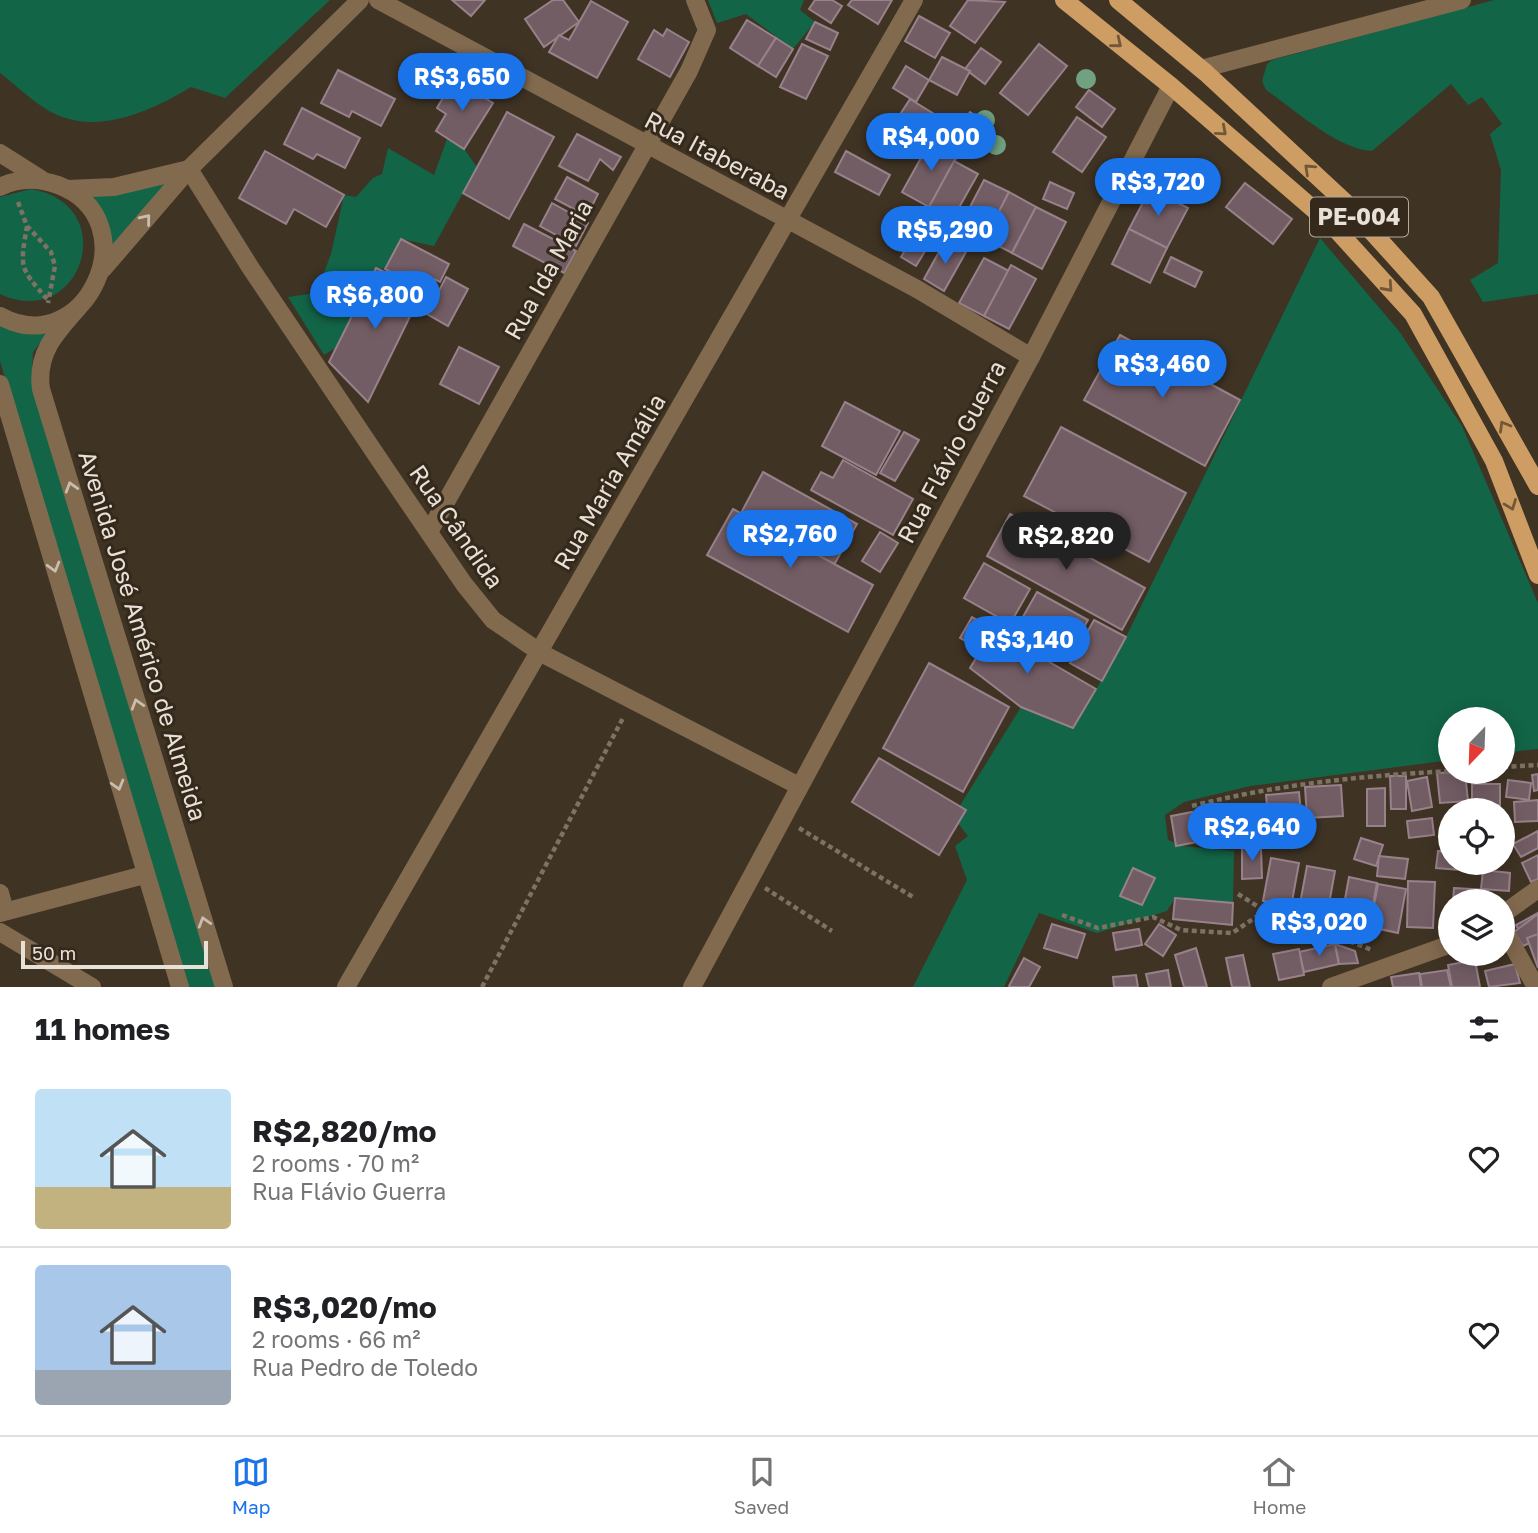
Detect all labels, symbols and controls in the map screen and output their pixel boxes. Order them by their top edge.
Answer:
one-way arrow [1108,35,1121,47]
pin: R$3,650 [397,54,527,113]
text: R$3,650 [414,62,510,90]
street label: Rua Itaberaba [640,104,795,205]
pin: R$4,000 [866,114,996,173]
text: R$4,000 [882,122,980,150]
one-way arrow [1214,123,1227,135]
pin: R$3,720 [1093,158,1223,218]
one-way arrow [1304,165,1317,177]
text: R$3,720 [1111,167,1205,195]
street label: Rua Ida Maria [497,194,598,344]
road number: PE-004 [1310,198,1408,236]
pin: R$5,290 [880,206,1010,266]
one-way arrow [138,215,151,227]
text: R$5,290 [897,215,993,243]
pin: R$6,800 [310,272,440,331]
one-way arrow [1380,278,1392,291]
text: R$6,800 [326,280,424,308]
pin: R$3,460 [1097,340,1227,400]
text: R$3,460 [1114,349,1210,377]
street label: Rua Flávio Guerra [890,355,1011,548]
street label: Rua Maria Amália [547,388,671,574]
one-way arrow [1499,421,1512,434]
street label: Avenida José Américo de Almeida [73,447,214,824]
street label: Rua Cândida [404,459,510,593]
one-way arrow [64,481,79,493]
one-way arrow [1502,498,1516,510]
pin: R$2,760 [725,510,855,570]
pin: R$2,820 [1001,512,1131,572]
text: R$2,760 [743,519,837,547]
text: R$2,820 [1018,521,1114,549]
one-way arrow [45,561,60,573]
pin: R$3,140 [962,616,1092,676]
text: R$3,140 [980,625,1074,653]
one-way arrow [131,698,146,710]
north arrow [1438,707,1516,784]
map controls [1438,707,1515,966]
one-way arrow [109,779,124,791]
button: locate [1438,798,1515,875]
pin: R$2,640 [1187,804,1317,863]
text: R$2,640 [1204,812,1300,840]
button: layers [1438,889,1515,966]
pin: R$3,020 [1254,898,1384,958]
text: R$3,020 [1271,907,1367,935]
one-way arrow [197,916,212,928]
scale bar [21,938,208,970]
text: 50 m [32,941,76,964]
icon: filters [1465,1010,1503,1048]
text: 11 homes [35,1011,170,1047]
text: R$2,820/mo [252,1113,437,1149]
icon: home [91,1117,175,1201]
icon: heart [1465,1140,1503,1178]
text: 2 rooms · 70 m² [252,1149,419,1177]
text: Rua Flávio Guerra [252,1177,446,1205]
text: R$3,020/mo [252,1289,437,1325]
icon: home [91,1293,175,1377]
icon: heart [1465,1316,1503,1354]
text: 2 rooms · 66 m² [252,1325,421,1353]
text: Rua Pedro de Toledo [252,1353,478,1381]
tab: Map [232,1453,270,1518]
tab: Saved [734,1453,789,1518]
tab: Home [1253,1453,1306,1518]

